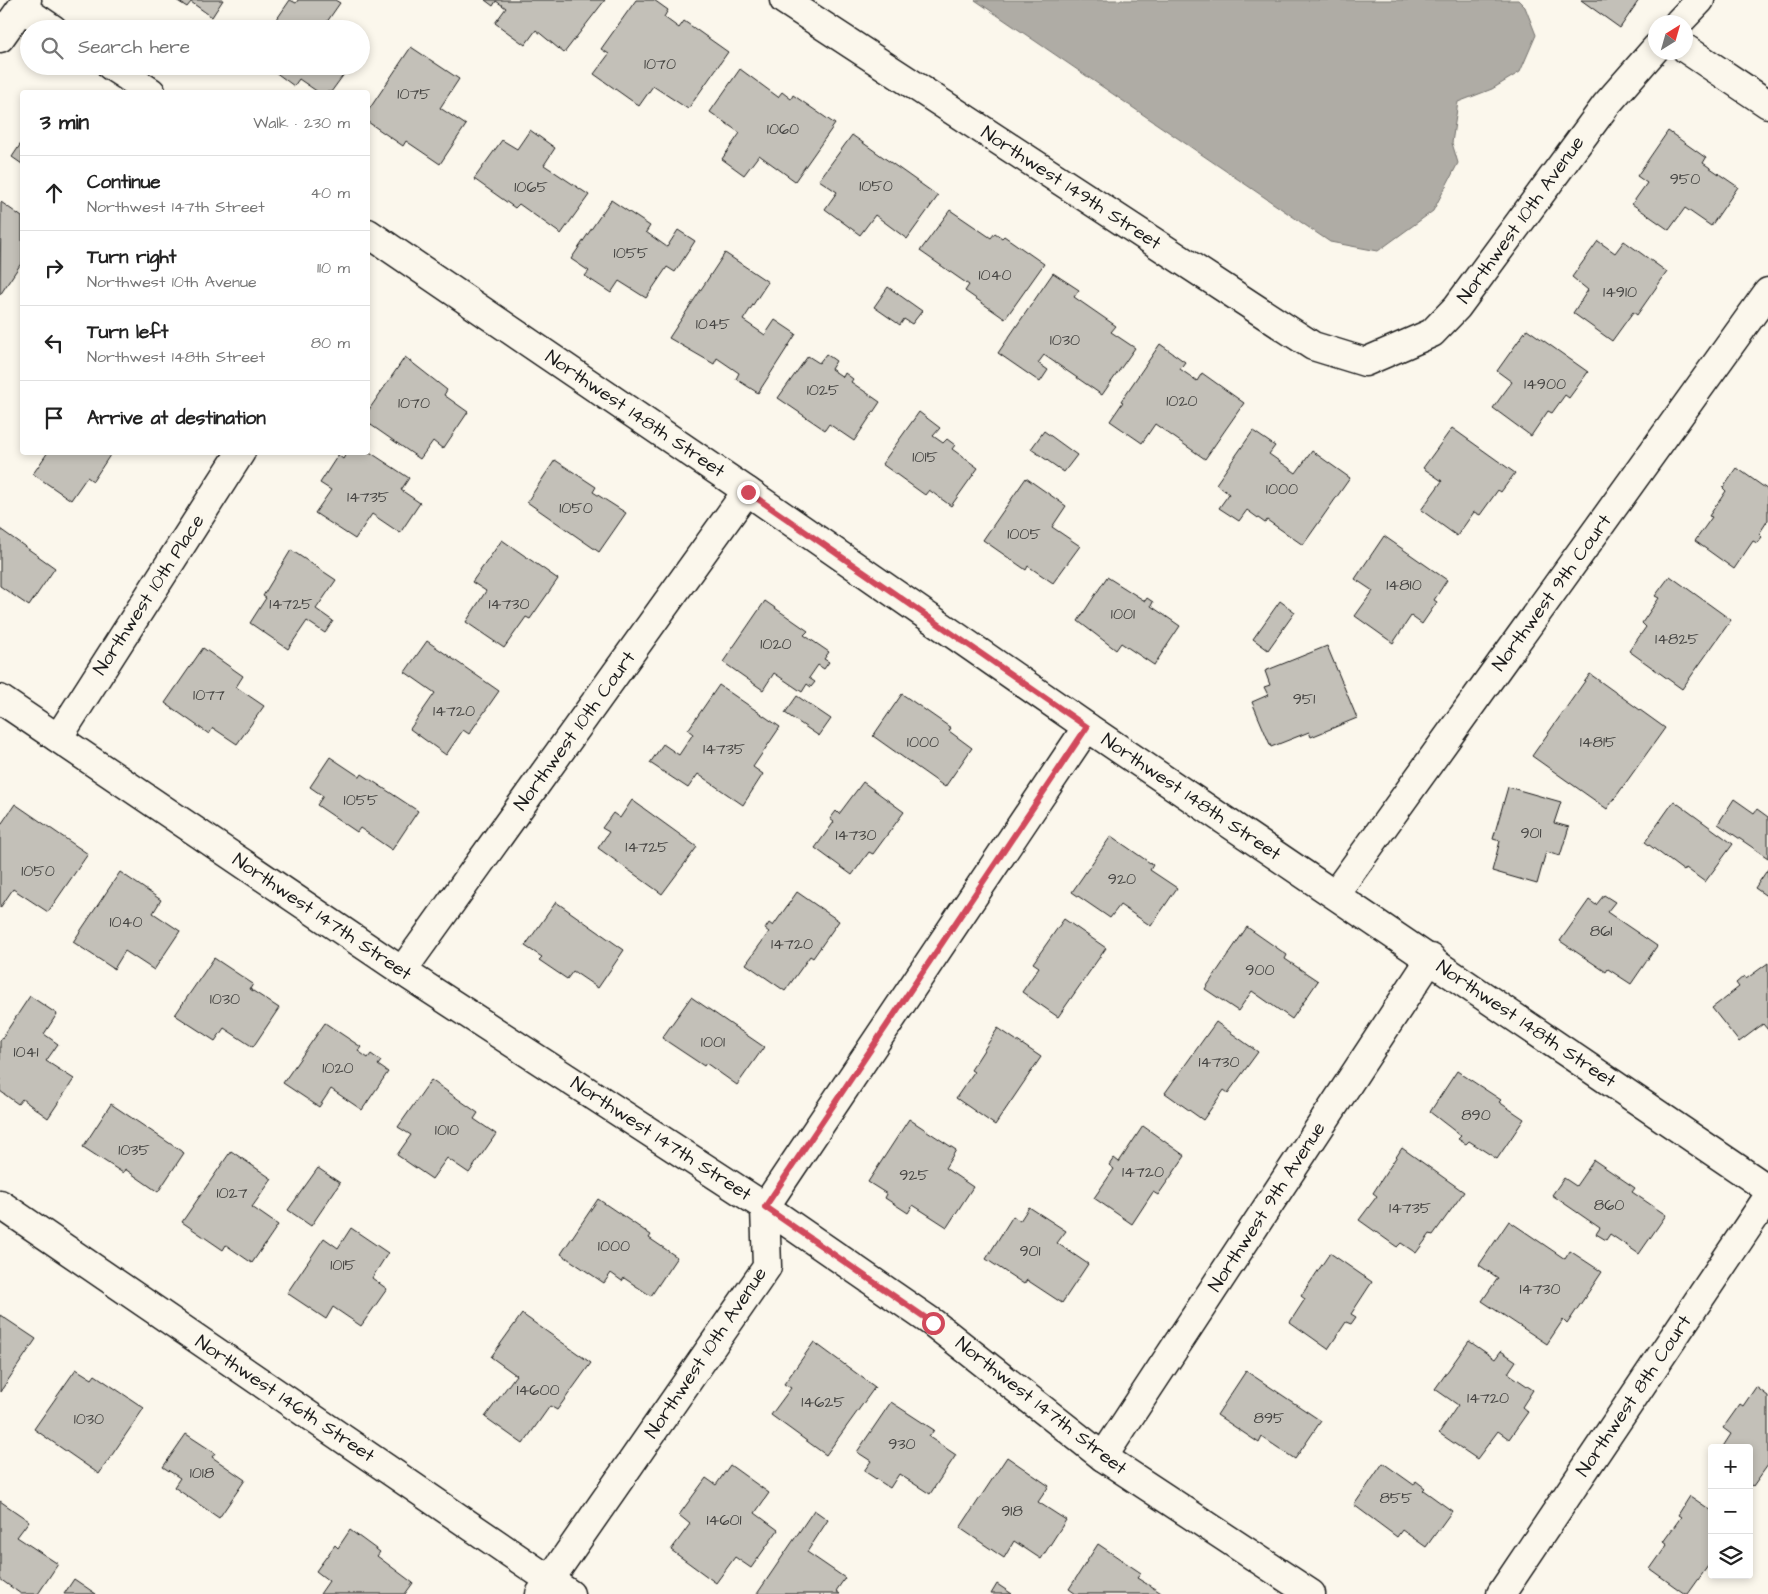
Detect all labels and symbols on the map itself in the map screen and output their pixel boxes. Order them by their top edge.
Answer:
north arrow [1648,15,1693,60]
house number: 1070 [644,53,676,75]
house number: 1075 [397,83,431,105]
house number: 1060 [767,118,799,140]
street label: Northwest 149th Street [976,119,1167,257]
street label: Northwest 10th Avenue [1451,131,1591,309]
house number: 950 [1670,168,1700,190]
house number: 1050 [859,175,893,197]
house number: 1065 [514,176,548,198]
house number: 1055 [614,242,649,264]
house number: 1040 [978,264,1012,286]
house number: 14910 [1603,281,1637,303]
house number: 1045 [696,313,731,335]
house number: 1030 [1050,329,1080,351]
street label: Northwest 148th Street [540,344,731,485]
house number: 14900 [1524,373,1566,395]
house number: 1025 [807,379,840,401]
house number: 1020 [1166,390,1198,412]
house number: 1070 [398,392,430,414]
house number: 1015 [912,446,938,468]
house number: 1000 [1266,478,1298,500]
route end [737,481,760,504]
house number: 14735 [347,486,390,508]
house number: 1050 [559,497,593,519]
street label: Northwest 10th Place [87,509,211,681]
street label: Northwest 9th Court [1486,509,1618,677]
house number: 1005 [1007,523,1041,545]
house number: 14810 [1386,574,1422,596]
house number: 14725 [269,593,313,615]
house number: 14730 [488,593,530,615]
house number: 1001 [1111,603,1135,625]
house number: 14825 [1655,628,1700,650]
house number: 1020 [760,633,792,655]
street label: Northwest 10th Court [508,645,642,816]
house number: 1077 [193,684,225,706]
house number: 951 [1293,688,1315,710]
house number: 14720 [433,700,475,722]
street label: Northwest 148th Street [1096,727,1287,868]
house number: 1000 [907,731,939,753]
house number: 14815 [1580,731,1617,753]
house number: 14735 [703,738,746,760]
house number: 1055 [344,789,379,811]
house number: 901 [1520,822,1542,844]
house number: 14730 [835,824,877,846]
house number: 14725 [625,836,669,858]
street label: Northwest 147th Street [227,847,417,987]
house number: 1050 [21,860,55,882]
house number: 920 [1108,868,1136,890]
house number: 1040 [109,911,143,933]
house number: 861 [1590,920,1612,942]
house number: 14720 [771,933,813,955]
street label: Northwest 148th Street [1431,954,1622,1095]
house number: 900 [1245,959,1275,981]
house number: 1030 [210,988,240,1010]
house number: 1001 [701,1031,725,1053]
house number: 1041 [13,1041,39,1063]
house number: 14730 [1198,1051,1240,1073]
house number: 1020 [322,1057,354,1079]
street label: Northwest 147th Street [565,1070,757,1208]
house number: 890 [1461,1104,1491,1126]
street label: Northwest 9th Avenue [1202,1117,1332,1297]
house number: 1010 [435,1119,459,1141]
house number: 1035 [118,1139,150,1161]
house number: 14720 [1122,1161,1164,1183]
house number: 925 [899,1164,929,1186]
house number: 1027 [216,1182,248,1204]
house number: 860 [1594,1194,1624,1216]
house number: 14735 [1389,1197,1432,1219]
house number: 1000 [598,1235,630,1257]
house number: 901 [1019,1240,1041,1262]
house number: 1015 [330,1254,356,1276]
street label: Northwest 10th Avenue [638,1262,774,1444]
house number: 14730 [1519,1278,1561,1300]
street label: Northwest 8th Court [1570,1310,1698,1482]
route start [922,1312,945,1335]
street label: Northwest 146th Street [190,1329,380,1469]
street label: Northwest 147th Street [950,1330,1133,1482]
house number: 14600 [516,1379,560,1401]
house number: 14720 [1467,1387,1509,1409]
house number: 14625 [801,1391,845,1413]
house number: 895 [1254,1407,1285,1429]
house number: 1030 [74,1408,104,1430]
house number: 930 [888,1433,916,1455]
house number: 1018 [190,1462,214,1484]
house number: 855 [1379,1487,1413,1509]
house number: 918 [1001,1500,1023,1522]
house number: 14601 [706,1509,742,1531]

